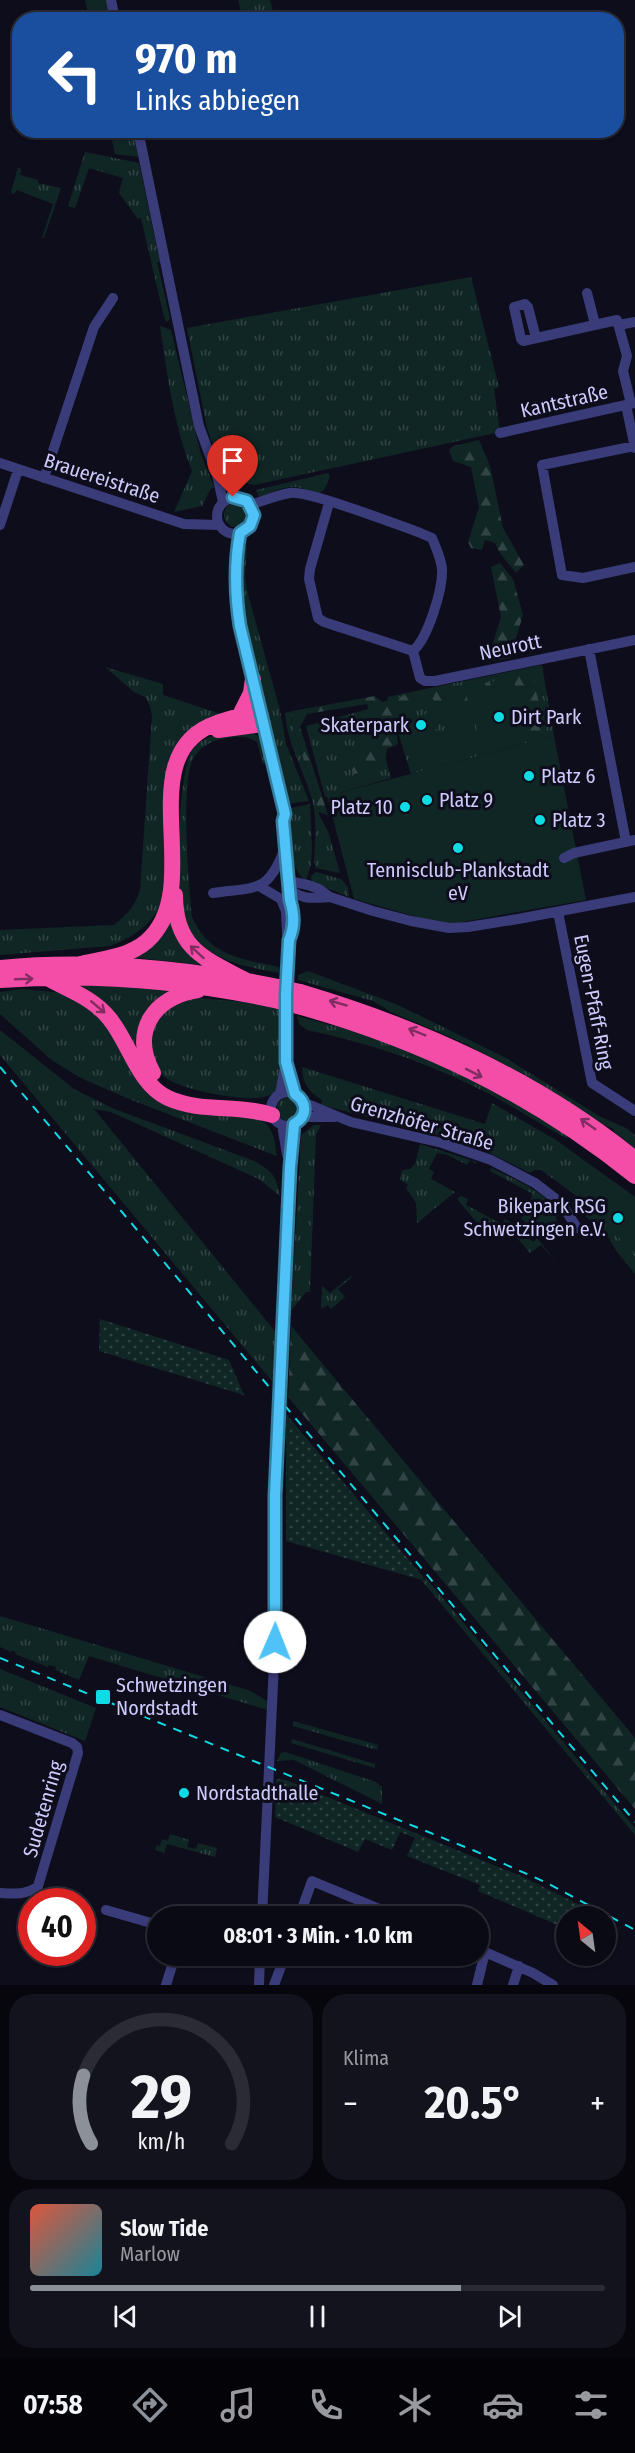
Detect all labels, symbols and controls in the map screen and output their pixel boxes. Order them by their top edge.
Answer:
text: 970 m [135,34,238,84]
icon: left [36,36,114,114]
text: Links abbiegen [135,85,300,117]
street label: Kantstraße [518,379,610,423]
pin [207,435,258,497]
icon: arrive [216,444,249,477]
street label: Brauereistraße [41,448,163,508]
street label: Neurott [477,629,544,665]
place label: Dirt Park [511,705,582,729]
marker: Dirt Park [492,710,506,724]
place label: Skaterpark [321,713,410,737]
marker: Skaterpark [414,718,428,732]
place label: Platz 6 [541,764,595,788]
marker: Platz 6 [522,769,536,783]
place label: Platz 9 [439,788,493,812]
marker: Platz 9 [420,793,434,807]
place label: Platz 10 [330,795,393,819]
marker: Platz 10 [398,800,412,814]
place label: Platz 3 [552,808,605,832]
marker: Platz 3 [533,813,547,827]
marker: Tennisclub-Plankstadt eV [451,841,465,855]
place label: Tennisclub-Plankstadt eV [367,858,549,905]
street label: Eugen-Pfaff-Ring [569,932,619,1072]
one-way arrow [189,945,204,959]
one-way arrow [13,973,33,984]
one-way arrow [329,997,348,1008]
one-way arrow [90,1001,106,1014]
one-way arrow [408,1025,427,1036]
one-way arrow [465,1068,483,1079]
street label: Grenzhöfer Straße [348,1091,496,1155]
one-way arrow [581,1118,597,1130]
place label: Bikepark RSG Schwetzingen e.V. [463,1194,606,1241]
marker: Bikepark RSG Schwetzingen e.V. [611,1211,625,1225]
position arrow [243,1610,307,1674]
place label: Schwetzingen Nordstadt [116,1673,228,1720]
marker: Schwetzingen Nordstadt [94,1688,112,1706]
street label: Sudetenring [18,1757,68,1860]
place label: Nordstadthalle [196,1781,318,1805]
marker: Nordstadthalle [177,1786,191,1800]
speed limit sign: 40 [18,1888,96,1966]
north arrow [556,1906,616,1966]
map controls [556,1906,616,1966]
text: 08:01 · 3 Min. · 1.0 km [223,1922,413,1949]
text: Klima [343,2046,389,2070]
text: 29 [130,2060,191,2135]
text: 20.5° [424,2076,523,2130]
text: − [343,2084,358,2124]
text: + [590,2084,605,2124]
text: km/h [137,2129,185,2155]
text: Slow Tide [120,2215,208,2242]
text: Marlow [120,2242,180,2266]
icon: previous [109,2300,142,2333]
icon: pause [301,2300,334,2333]
icon: next [493,2300,526,2333]
icon: directions [129,2384,171,2426]
icon: music [217,2384,259,2426]
icon: phone [305,2384,347,2426]
icon: climate [394,2384,436,2426]
icon: car [482,2384,524,2426]
icon: filters [570,2384,612,2426]
text: 07:58 [23,2389,83,2421]

